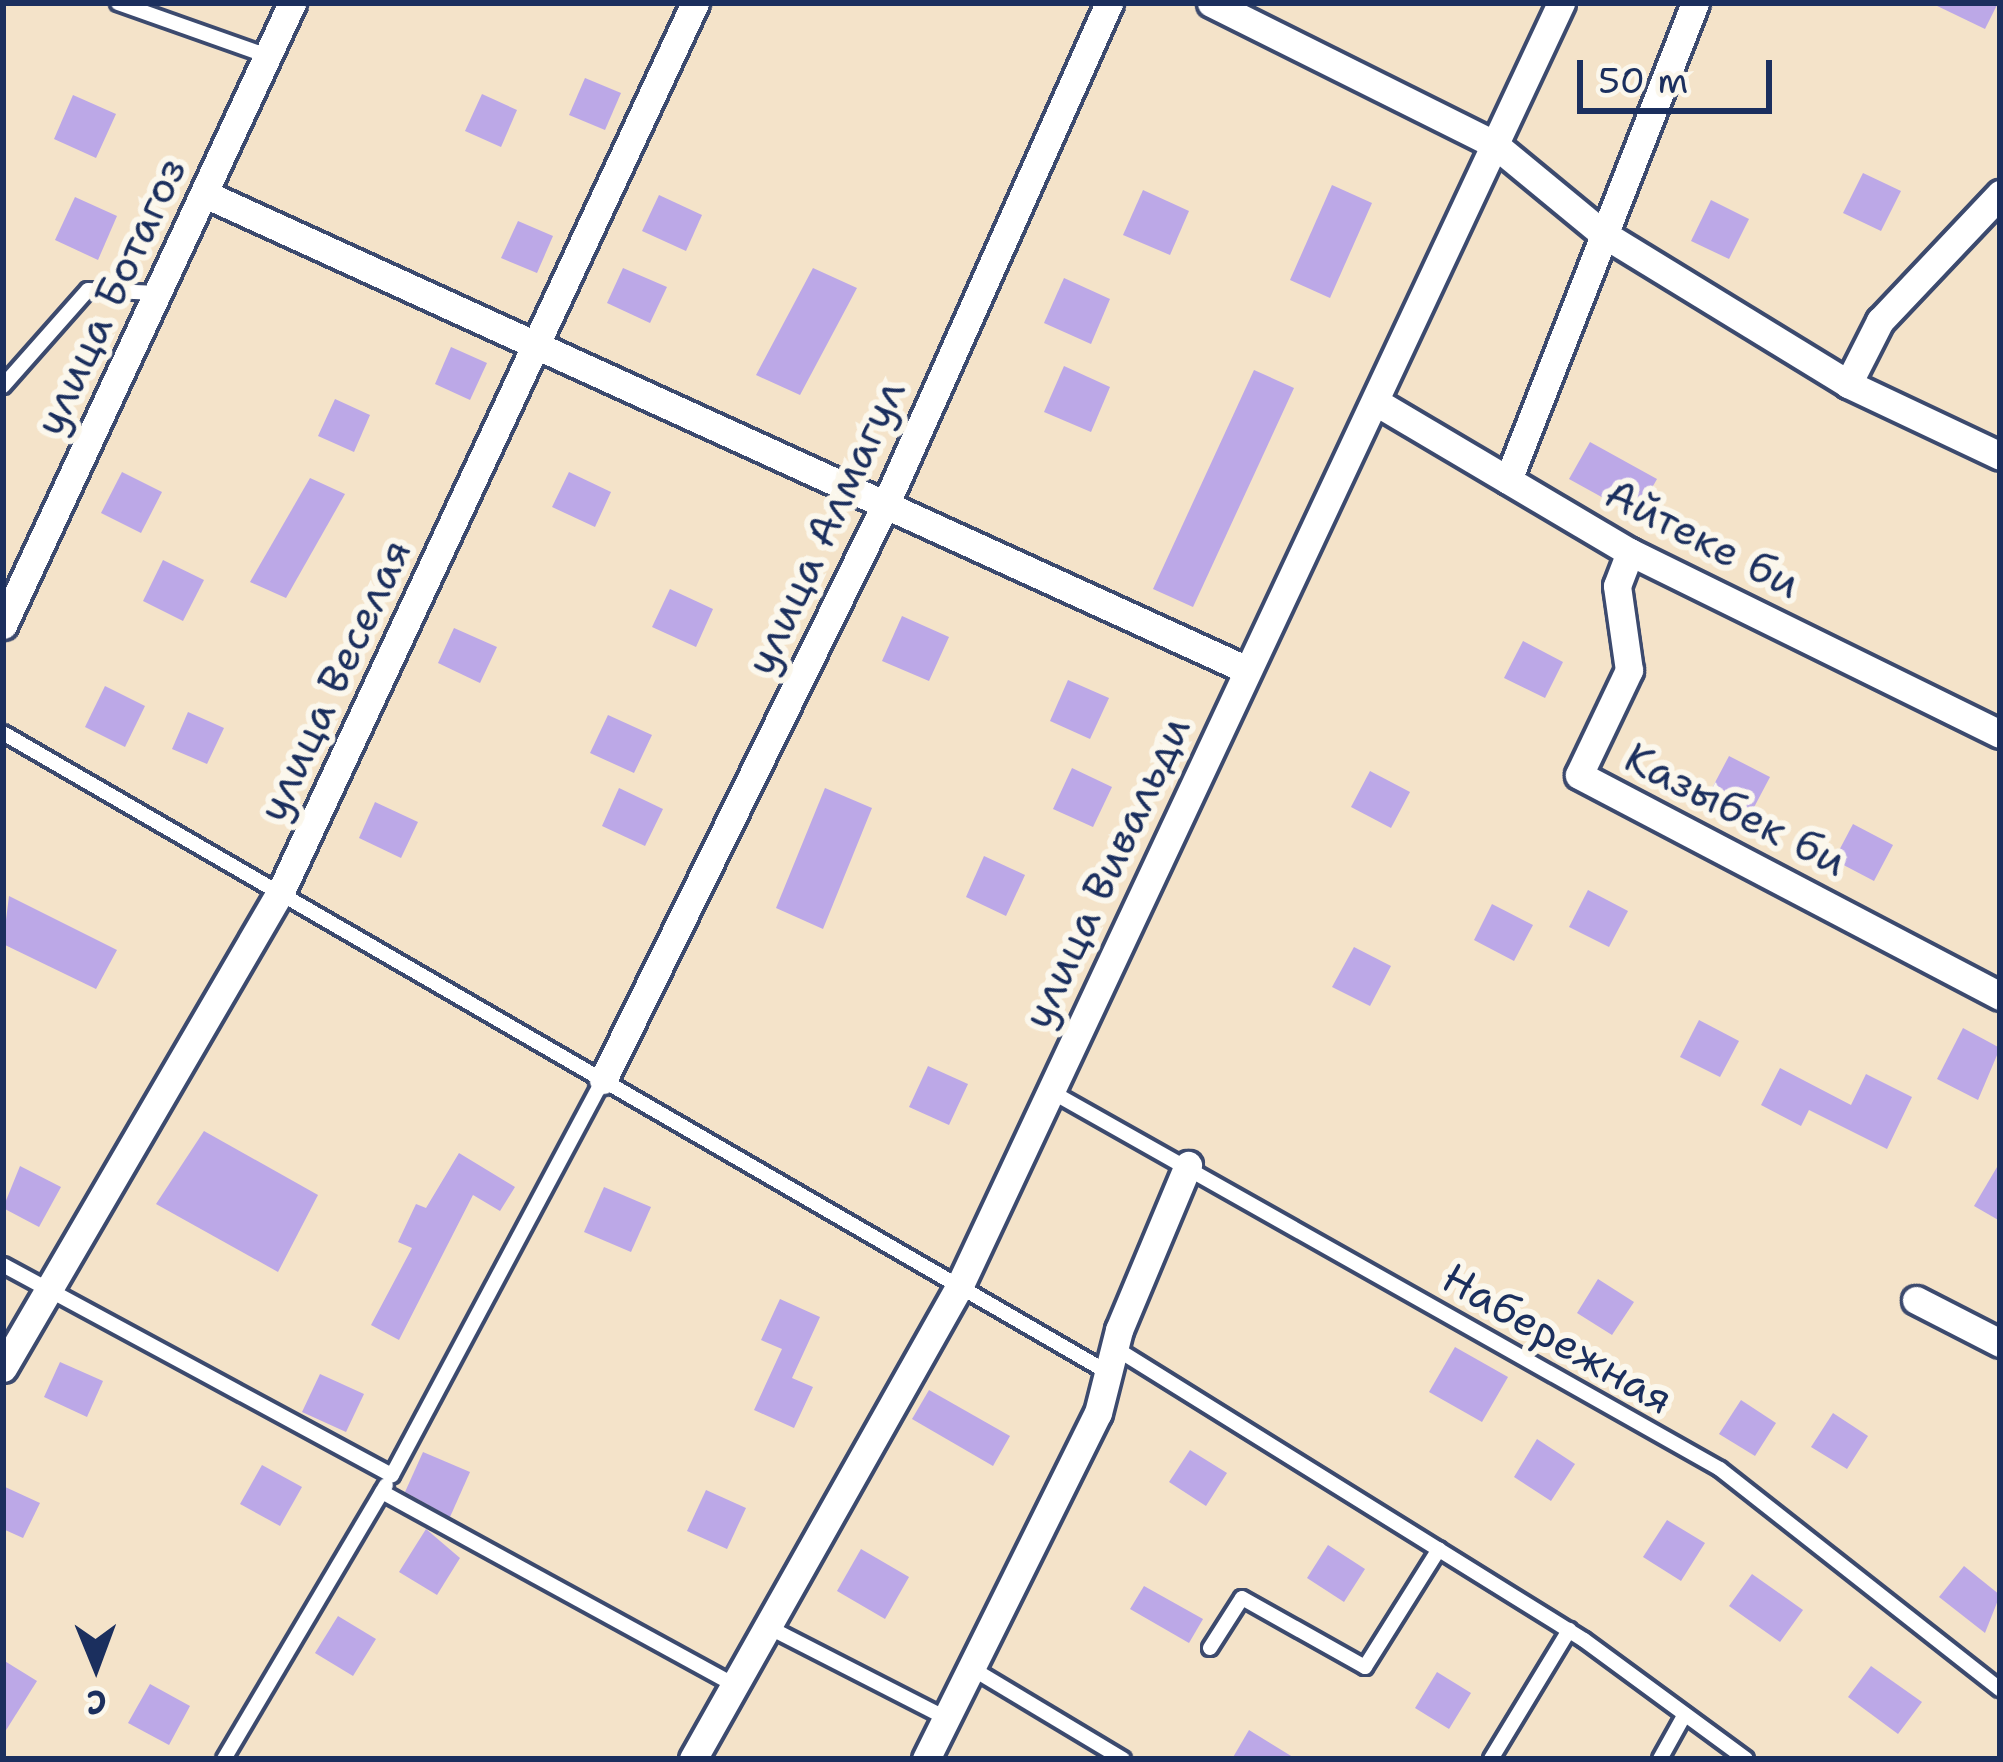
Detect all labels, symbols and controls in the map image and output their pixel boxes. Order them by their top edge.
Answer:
scale bar [1583,36,1778,110]
text: 50 m [1598,56,1688,105]
street label: улица Ботагоз [24,149,196,443]
street label: улица Алмагул [735,372,915,682]
street label: Айтеке би [1597,467,1809,609]
street label: улица Веселая [247,531,421,829]
street label: улица Вивальди [1012,708,1200,1036]
street label: Казыбек би [1616,731,1856,887]
street label: Набережная [1434,1252,1682,1424]
north arrow [36,1606,156,1726]
text: С [86,1680,107,1725]

